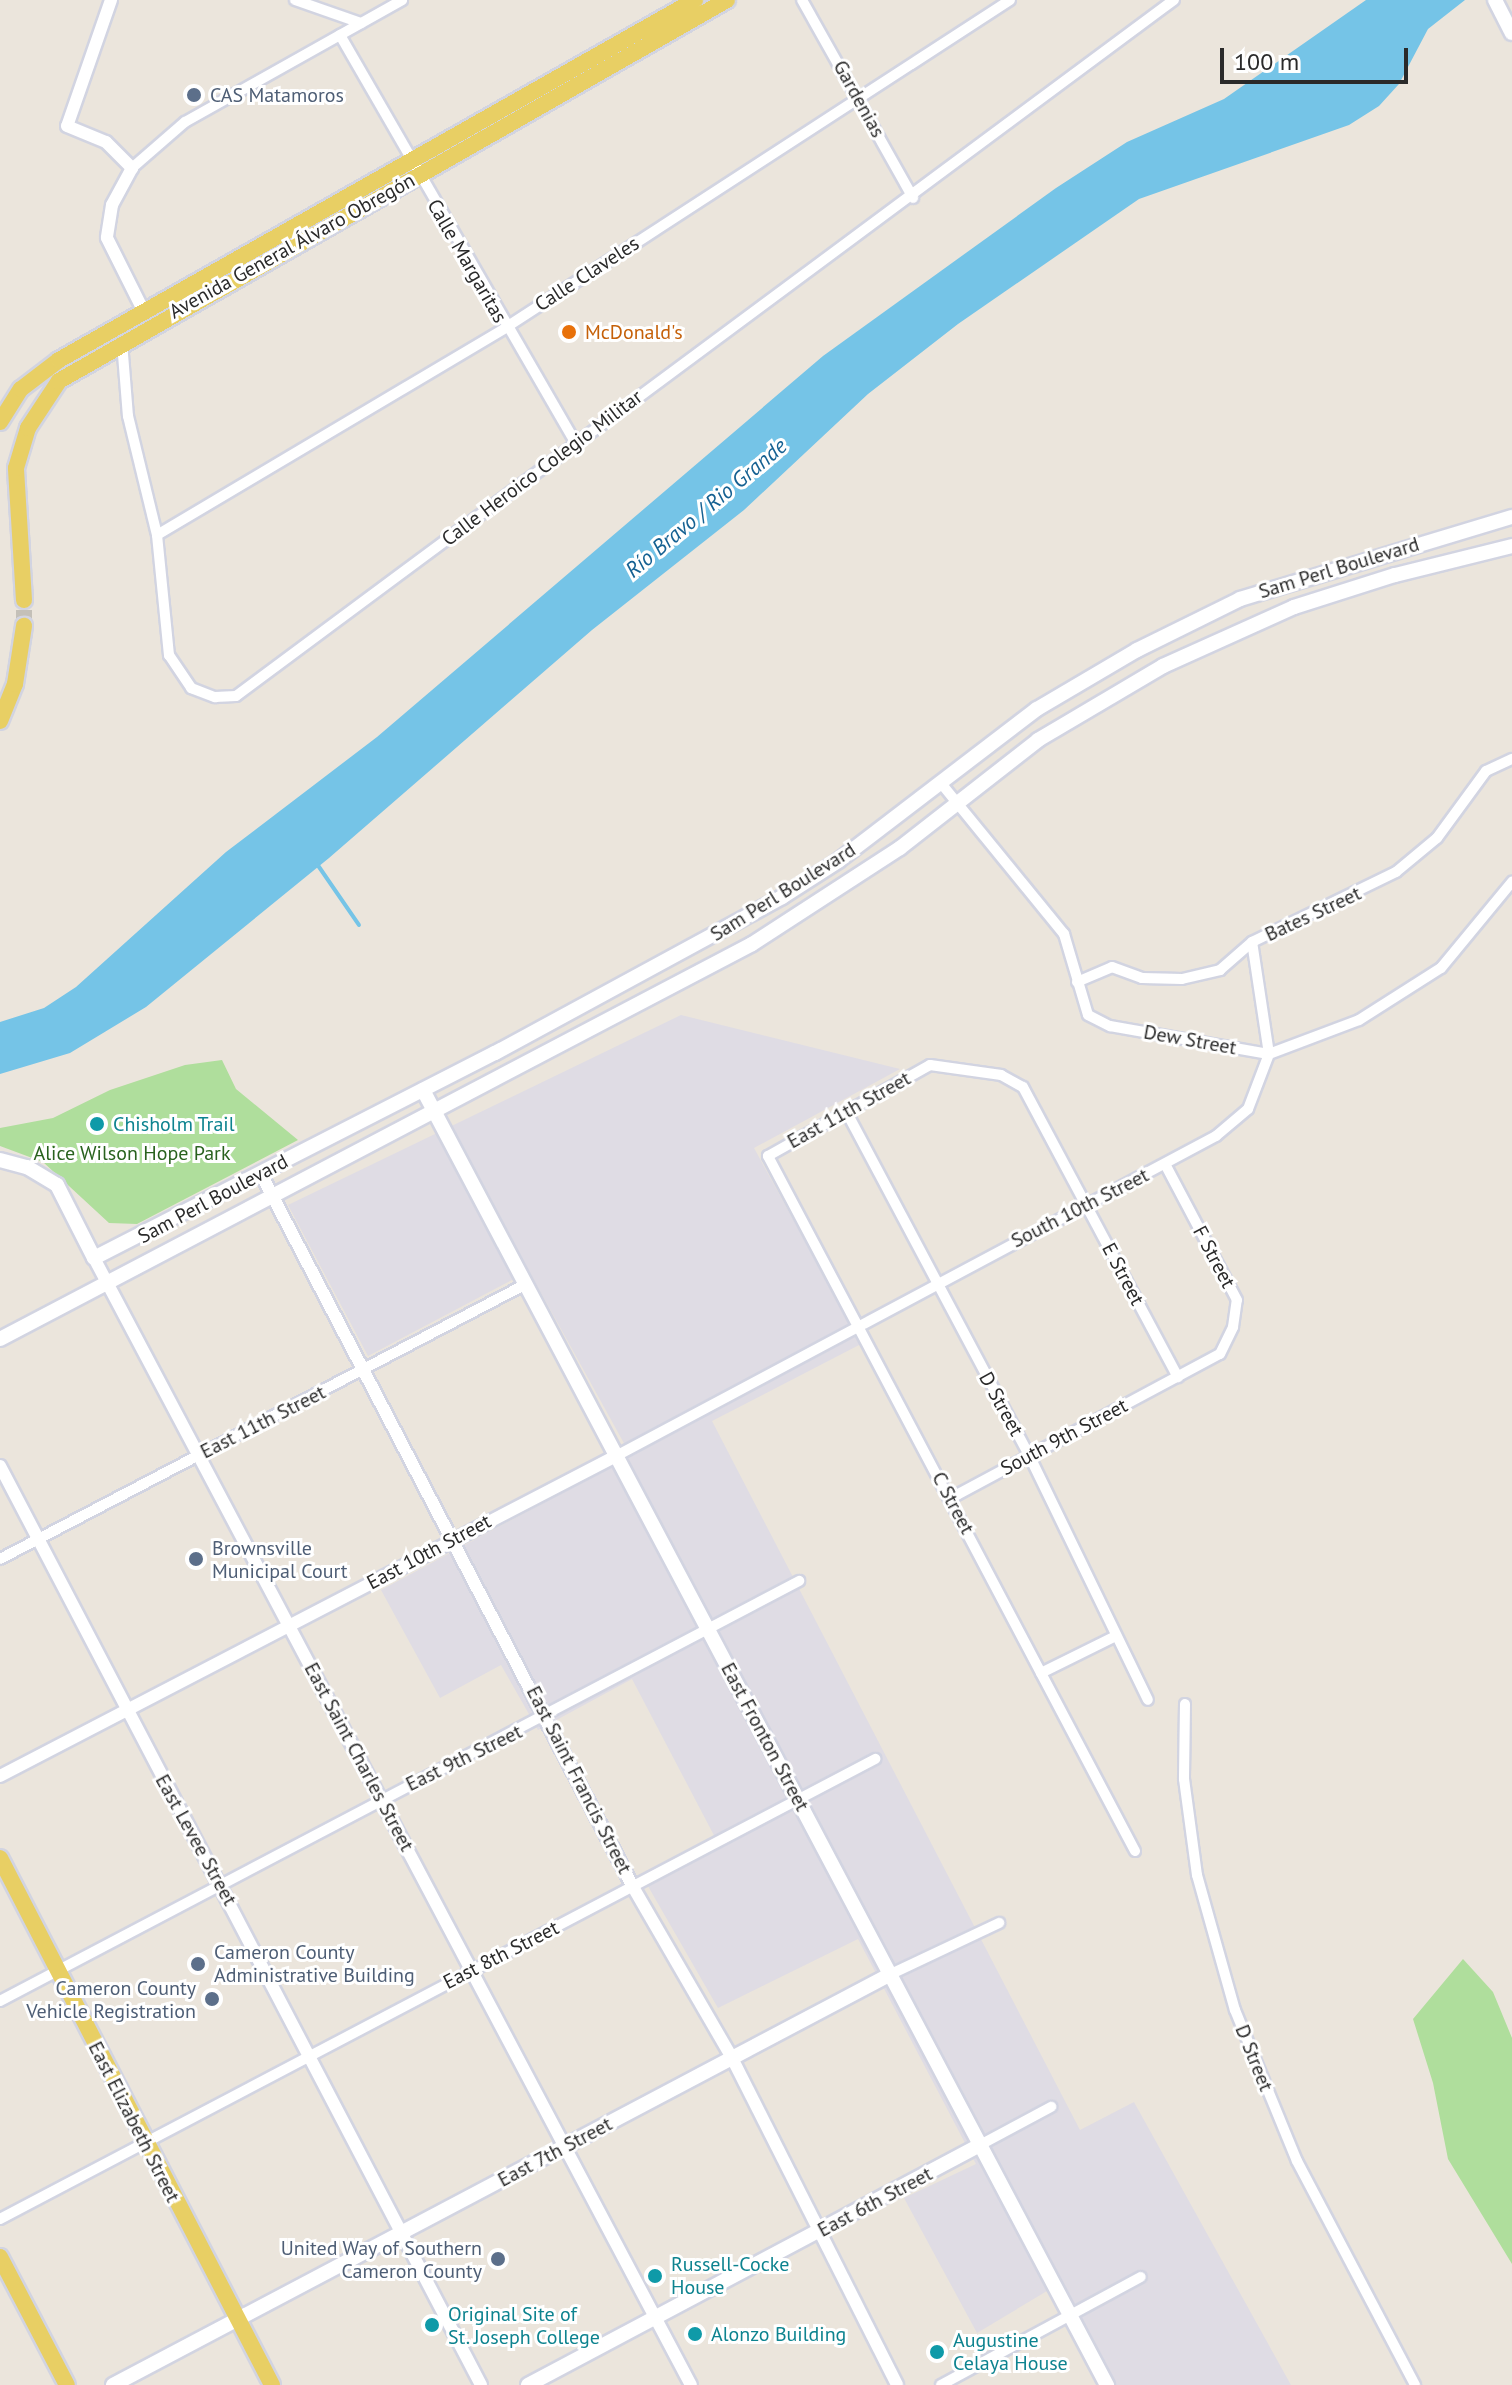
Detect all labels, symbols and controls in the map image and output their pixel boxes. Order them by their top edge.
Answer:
scale bar [1224,32,1412,82]
text: 100 m [1234,46,1299,77]
street label: Gardenias [828,56,890,142]
place label: CAS Matamoros [210,83,344,107]
marker: CAS Matamoros [185,86,203,104]
street label: Avenida General Álvaro Obregón [165,168,419,324]
street label: Calle Margaritas [422,195,512,327]
street label: Calle Claveles [530,231,644,317]
place label: McDonald's [585,320,683,344]
marker: McDonald's [560,323,578,341]
street label: Calle Heroico Colegio Militar [437,385,647,551]
water label: Río Bravo / Rio Grande [620,433,792,583]
street label: Sam Perl Boulevard [1256,532,1422,604]
street label: Sam Perl Boulevard [706,838,860,946]
street label: Bates Street [1261,881,1365,947]
street label: Dew Street [1142,1020,1238,1060]
street label: East 11th Street [783,1066,915,1154]
place label: Chisholm Trail [113,1112,235,1136]
marker: Chisholm Trail [88,1115,106,1133]
park label: Alice Wilson Hope Park [33,1141,231,1165]
street label: Sam Perl Boulevard [134,1149,292,1249]
street label: South 10th Street [1007,1163,1153,1253]
street label: F Street [1188,1222,1240,1292]
street label: E Street [1097,1239,1149,1309]
street label: D Street [974,1368,1028,1440]
street label: East 11th Street [196,1380,330,1464]
street label: South 9th Street [996,1393,1132,1481]
street label: C Street [926,1467,980,1539]
street label: East 10th Street [363,1509,495,1595]
place label: Brownsville Municipal Court [212,1536,348,1583]
marker: Brownsville Municipal Court [187,1550,205,1568]
street label: East Saint Charles Street [299,1659,419,1855]
street label: East Fronton Street [716,1659,814,1815]
street label: East Saint Francis Street [521,1682,637,1878]
street label: East 9th Street [402,1720,526,1796]
street label: East Levee Street [150,1770,242,1910]
street label: East 8th Street [439,1916,563,1994]
place label: Cameron County Administrative Building [214,1940,415,1987]
marker: Cameron County Administrative Building [189,1955,207,1973]
place label: Cameron County Vehicle Registration [26,1976,196,2023]
marker: Cameron County Vehicle Registration [203,1990,221,2008]
street label: D Street [1230,2021,1278,2095]
street label: East Elizabeth Street [83,2038,185,2206]
street label: East 7th Street [494,2112,616,2192]
street label: East 6th Street [814,2162,936,2242]
place label: United Way of Southern Cameron County [280,2236,482,2283]
marker: United Way of Southern Cameron County [489,2250,507,2268]
place label: Russell-Cocke House [671,2252,789,2299]
marker: Russell-Cocke House [646,2267,664,2285]
place label: Original Site of St. Joseph College [448,2302,602,2349]
marker: Original Site of St. Joseph College [423,2316,441,2334]
place label: Alonzo Building [711,2322,846,2346]
marker: Alonzo Building [686,2325,704,2343]
place label: Augustine Celaya House [953,2328,1068,2375]
marker: Augustine Celaya House [928,2343,946,2361]

